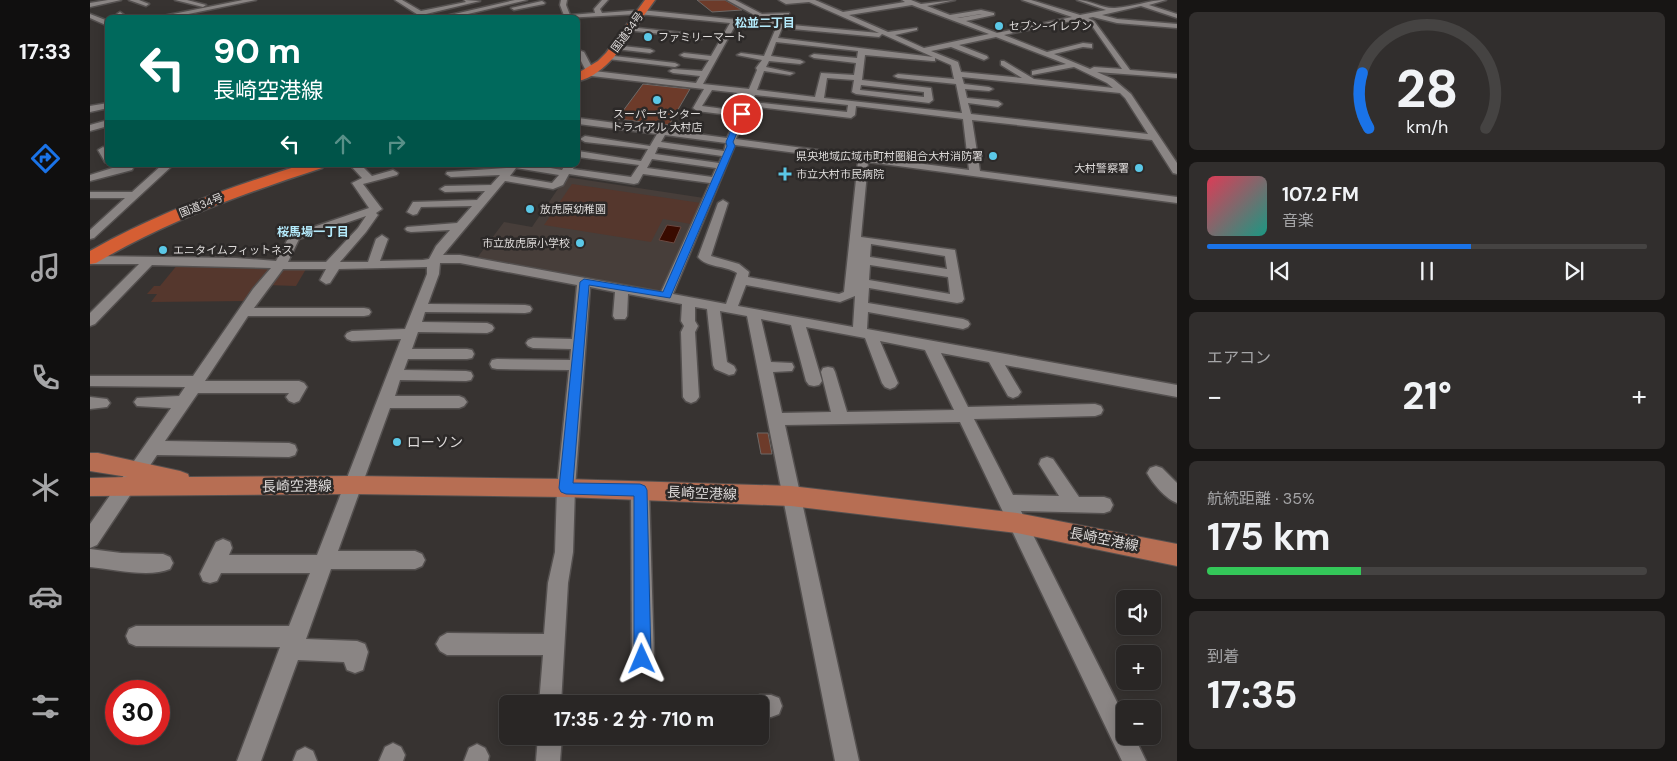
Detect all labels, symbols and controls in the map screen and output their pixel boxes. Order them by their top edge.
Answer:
street label: 国道34号 [608,9,646,55]
district label: 松並二丁目 [735,15,795,31]
place label: セブン-イレブン [1009,19,1092,33]
marker: セブン-イレブン [993,20,1005,32]
text: 90 m [213,28,301,74]
place label: ファミリーマート [658,30,746,44]
marker: ファミリーマート [642,31,654,43]
icon: left [130,35,195,100]
text: 17:33 [19,37,71,66]
text: 28 [1396,55,1458,123]
text: 長崎空港線 [213,76,323,105]
pin [721,93,763,135]
marker: スーパーセンター トライアル 大村店 [651,94,663,106]
icon: arrive [728,100,756,128]
place label: スーパーセンター トライアル 大村店 [612,107,702,134]
text: km/h [1406,115,1448,139]
icon: left [276,130,304,158]
icon: ahead [329,130,357,158]
icon: right [382,130,410,158]
icon: directions [28,141,63,176]
place label: 県央地域広域市町村圏組合大村消防署 [796,149,983,163]
marker: 県央地域広域市町村圏組合大村消防署 [987,150,999,162]
place label: 大村警察署 [1074,161,1129,175]
marker: 大村警察署 [1133,162,1145,174]
marker: 市立大村市民病院 [778,167,792,181]
place label: 市立大村市民病院 [796,167,884,181]
text: 107.2 FM [1282,182,1359,207]
street label: 国道34号 [177,190,225,220]
place label: 放虎原幼稚園 [540,202,606,216]
marker: 放虎原幼稚園 [524,203,536,215]
text: 音楽 [1282,210,1314,231]
district label: 桜馬場一丁目 [277,224,349,240]
place label: 市立放虎原小学校 [482,236,570,250]
marker: 市立放虎原小学校 [574,237,586,249]
place label: エニタイムフィットネス [173,243,293,257]
marker: エニタイムフィットネス [157,244,169,256]
icon: music [28,250,63,285]
icon: previous [1266,257,1294,285]
icon: pause [1413,257,1441,285]
icon: next [1560,257,1588,285]
text: エアコン [1207,347,1271,368]
icon: phone [28,360,63,395]
text: 21° [1402,371,1452,421]
text: − [1207,378,1222,415]
text: + [1632,378,1647,415]
place label: ローソン [407,433,463,451]
marker: ローソン [391,436,403,448]
icon: climate [28,470,63,505]
street label: 長崎空港線 [262,476,332,496]
street label: 長崎空港線 [667,483,737,503]
text: 航続距離 · 35% [1207,488,1314,509]
text: 175 km [1207,512,1331,562]
street label: 長崎空港線 [1068,523,1140,555]
icon: car [28,579,63,614]
map controls [1116,590,1161,745]
button: sound [1116,590,1161,635]
position arrow [615,632,667,684]
button: + [1116,645,1161,690]
text: 到着 [1207,646,1239,667]
text: 17:35 [1207,670,1297,720]
speed limit sign: 30 [105,680,170,745]
icon: filters [28,689,63,724]
button: − [1116,700,1161,745]
text: 17:35 · 2 分 · 710 m [554,707,714,732]

